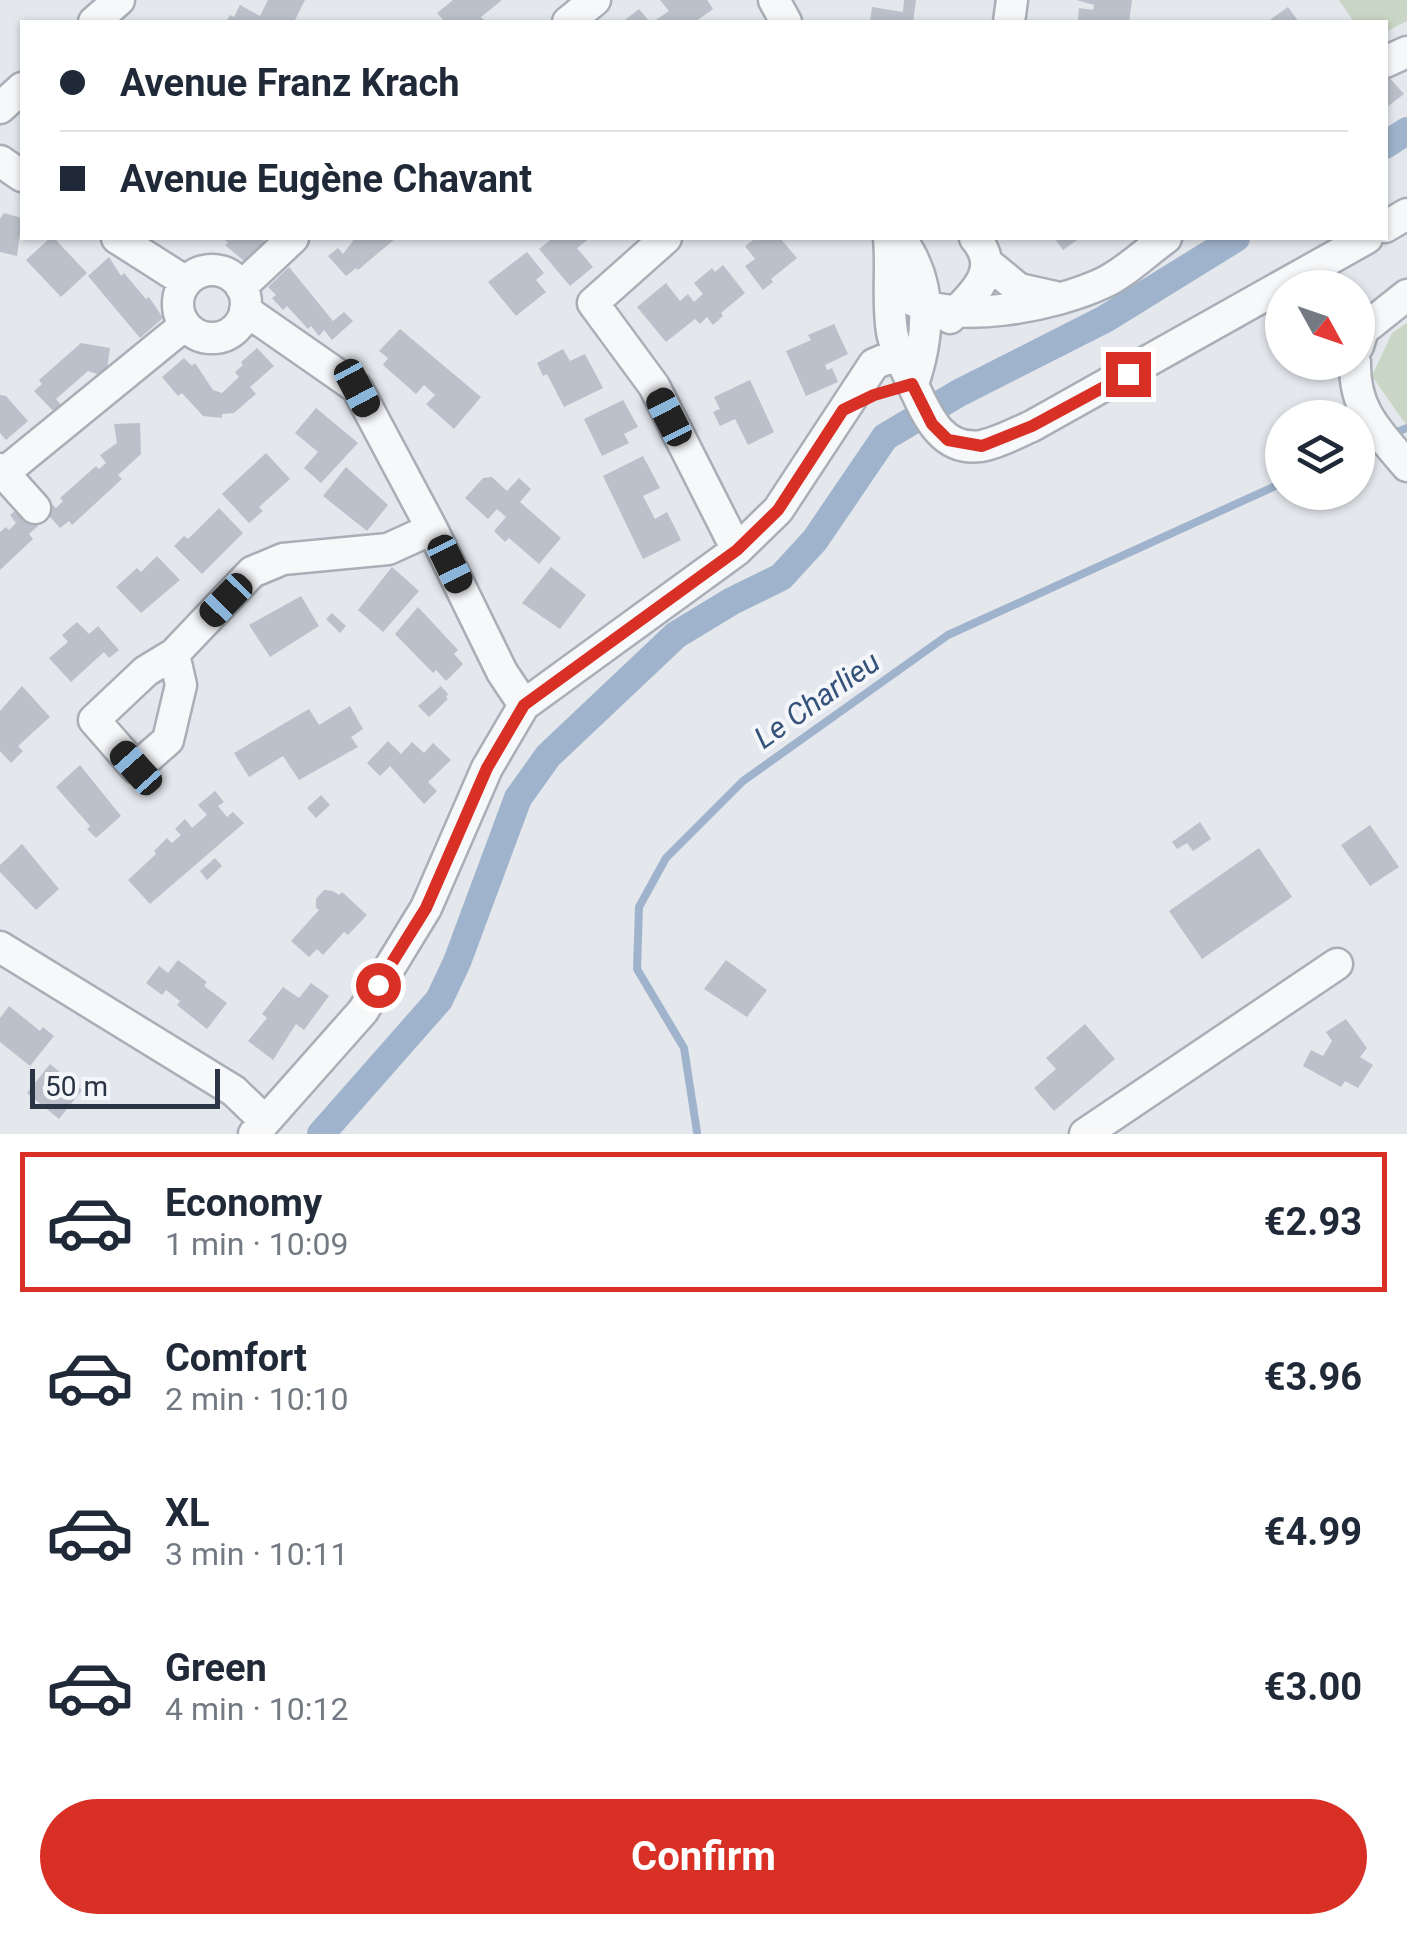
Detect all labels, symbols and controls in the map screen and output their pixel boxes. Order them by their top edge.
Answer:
text: Avenue Franz Krach [120,61,460,105]
text: Avenue Eugène Chavant [120,157,532,201]
north arrow [1265,270,1375,380]
map controls [1265,270,1375,510]
route end [1106,352,1151,397]
car [330,354,384,422]
car [642,383,696,451]
button: layers [1265,400,1375,510]
car [423,530,477,598]
car [194,568,258,632]
water label: Le Charlieu [747,644,886,755]
car [105,736,167,800]
route start [356,963,401,1008]
scale bar [30,1064,220,1108]
text: 50 m [45,1070,108,1103]
icon: car [45,1177,135,1267]
text: Economy [165,1181,322,1225]
text: €2.93 [1264,1200,1362,1244]
text: 1 min · 10:09 [165,1225,348,1263]
icon: car [45,1332,135,1422]
text: Comfort [165,1336,307,1380]
text: €3.96 [1264,1355,1362,1399]
text: 2 min · 10:10 [165,1380,348,1418]
icon: car [45,1487,135,1577]
text: XL [165,1491,210,1535]
text: €4.99 [1264,1510,1362,1554]
text: 3 min · 10:11 [165,1535,348,1573]
icon: car [45,1642,135,1732]
text: Green [165,1646,267,1690]
text: €3.00 [1264,1665,1362,1709]
text: 4 min · 10:12 [165,1690,348,1728]
button: Confirm [40,1799,1367,1914]

